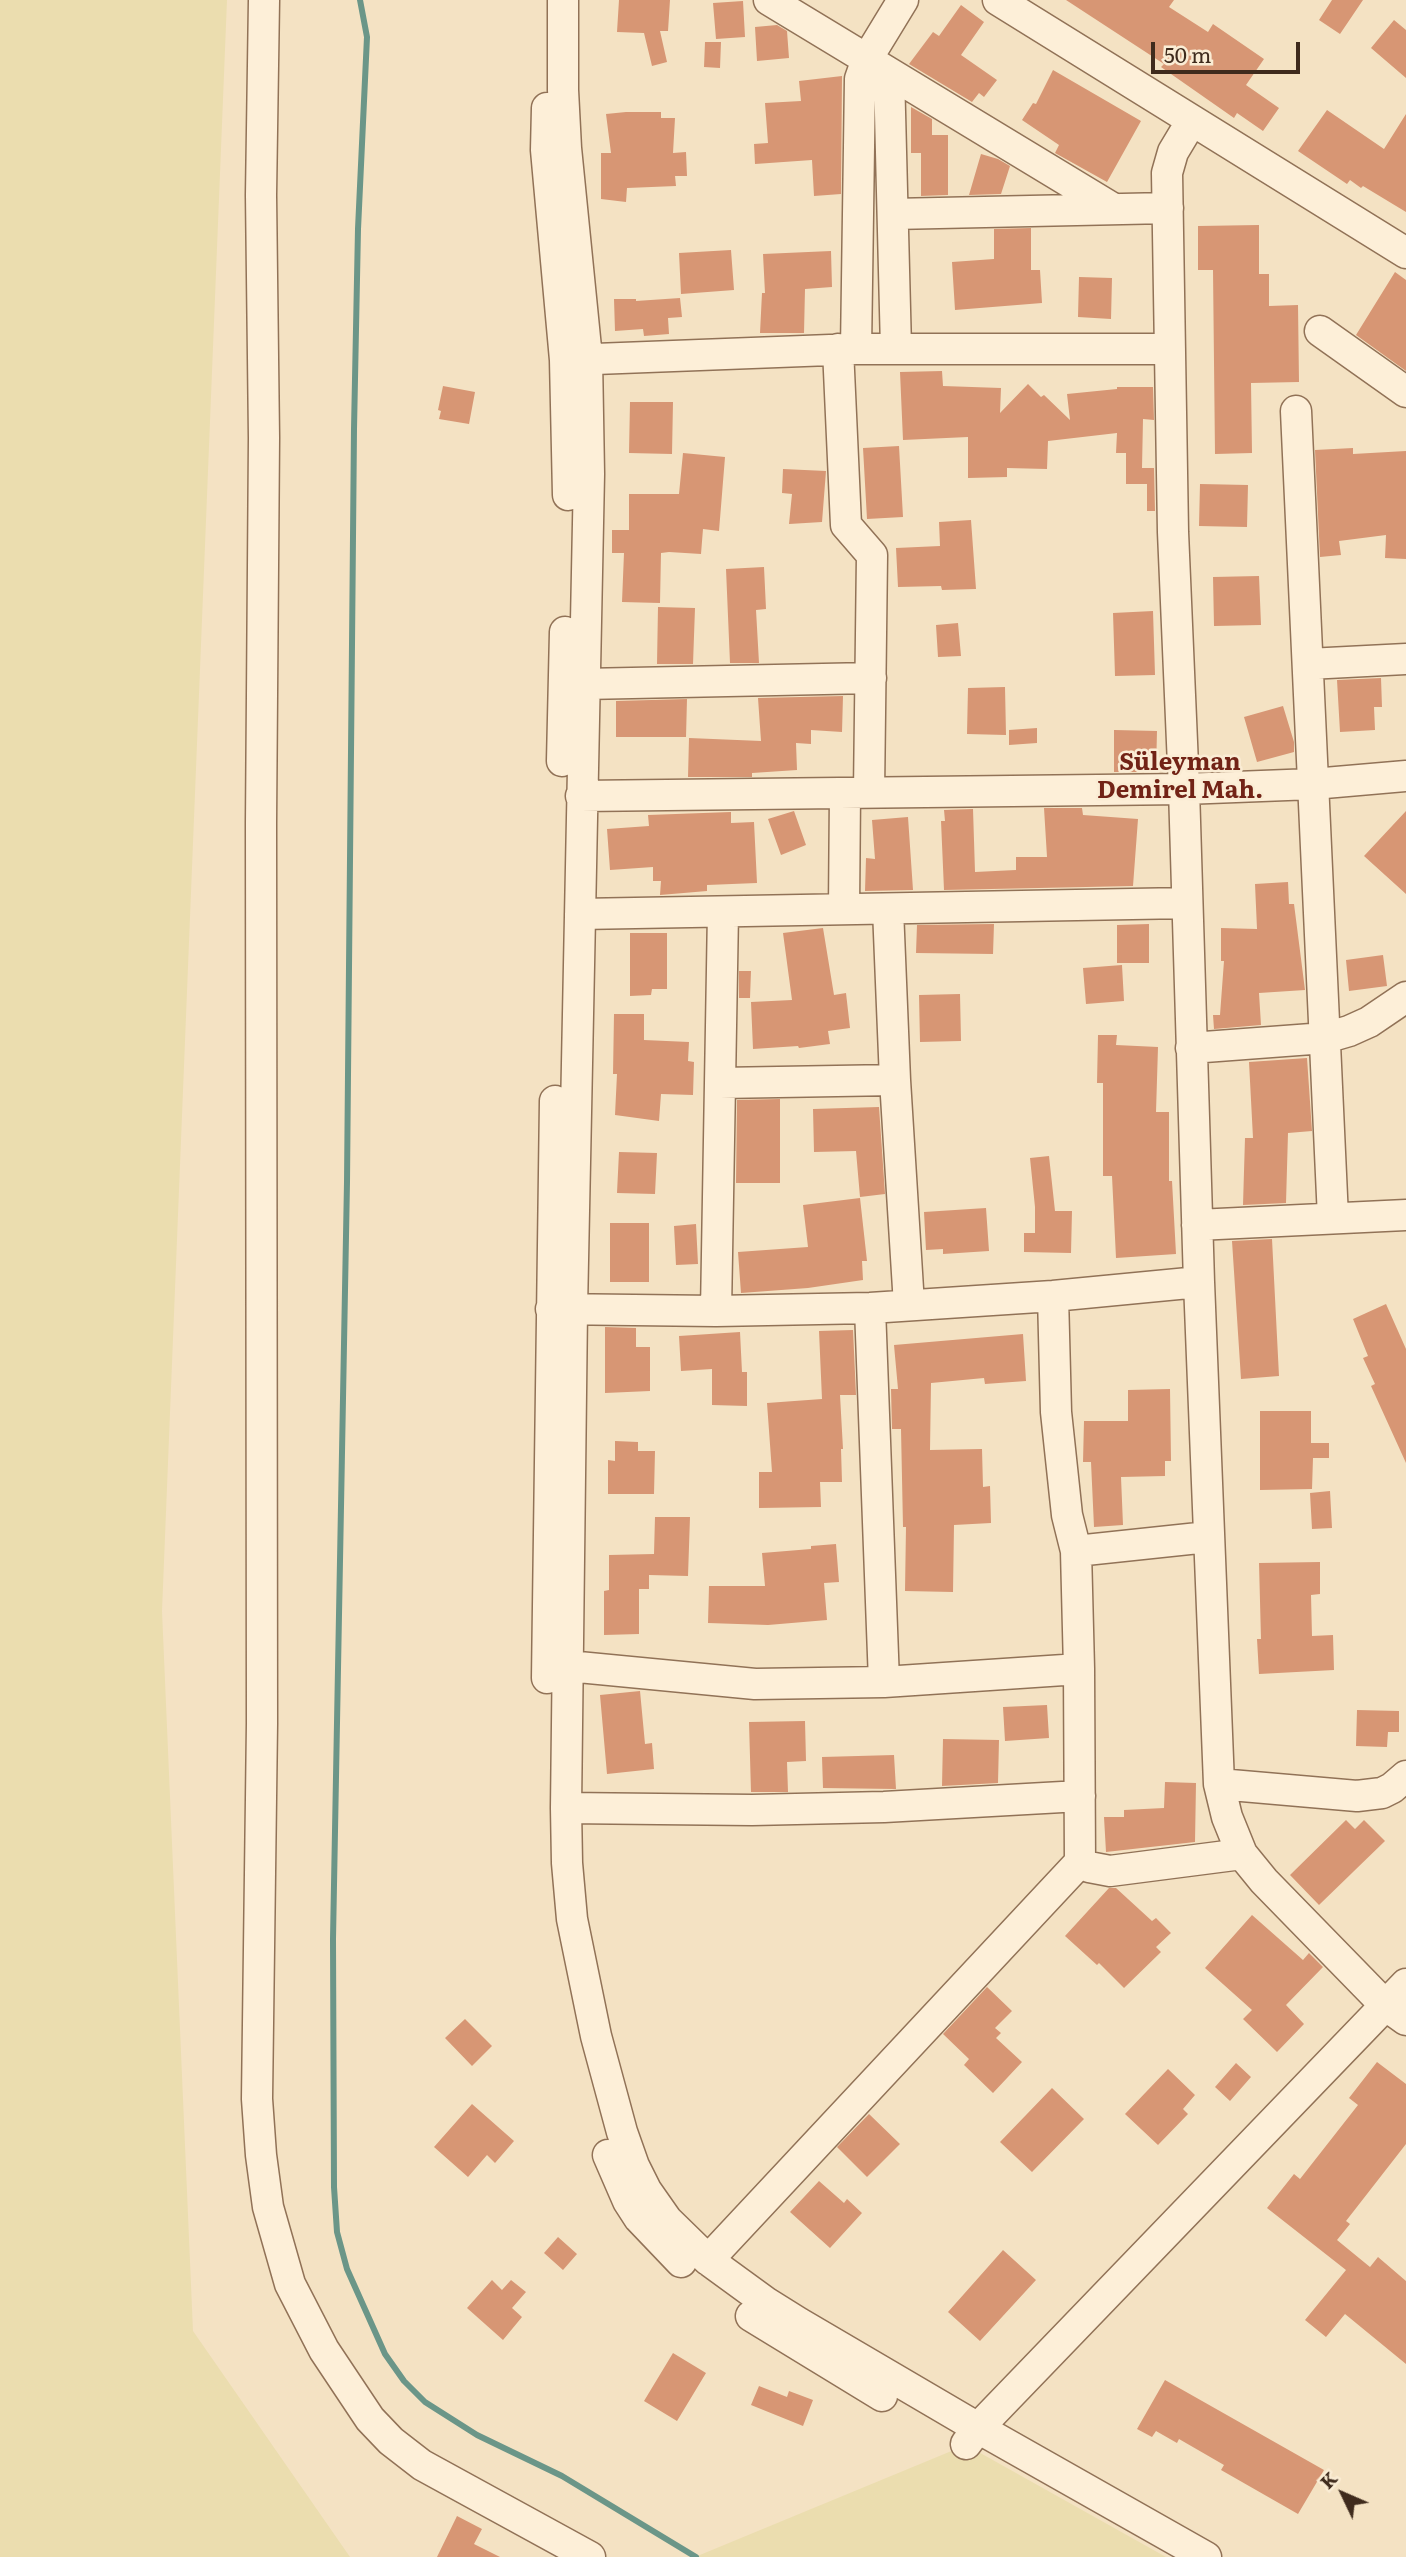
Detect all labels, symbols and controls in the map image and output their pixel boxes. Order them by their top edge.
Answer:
scale bar [1154,28,1303,72]
text: 50 m [1164,38,1211,69]
district label: Süleyman Demirel Mah. [1097,749,1263,805]
north arrow [1308,2459,1378,2529]
text: K [1313,2464,1343,2494]

